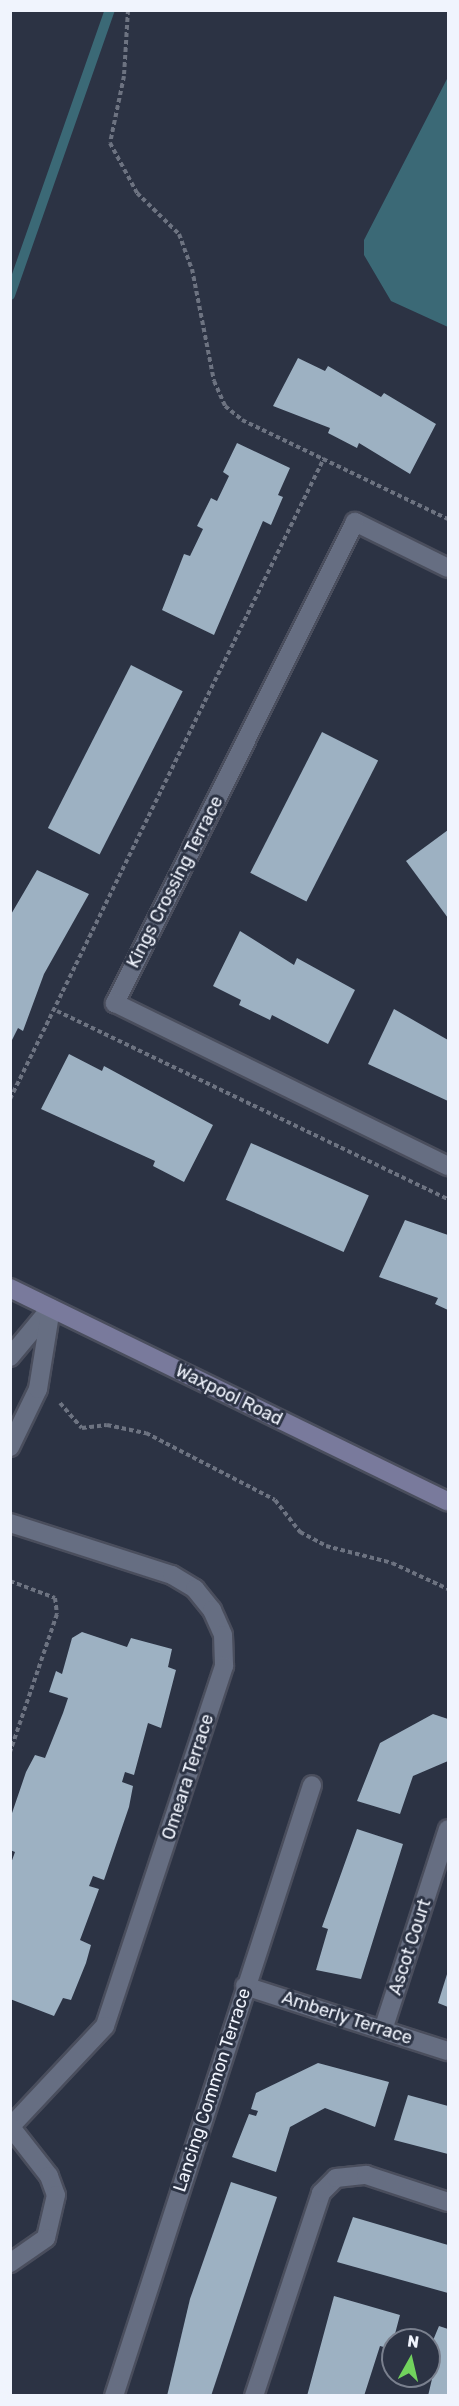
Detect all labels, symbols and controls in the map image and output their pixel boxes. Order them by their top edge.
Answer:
street label: Kings Crossing Terrace [122,792,228,972]
street label: Waxpool Road [172,1360,286,1430]
street label: Omeara Terrace [157,1711,219,1843]
street label: Ascot Court [384,1896,436,1998]
street label: Lancing Common Terrace [169,1985,255,2195]
street label: Amberly Terrace [279,1987,415,2049]
north arrow [381,2328,441,2388]
text: N [406,2331,420,2352]

